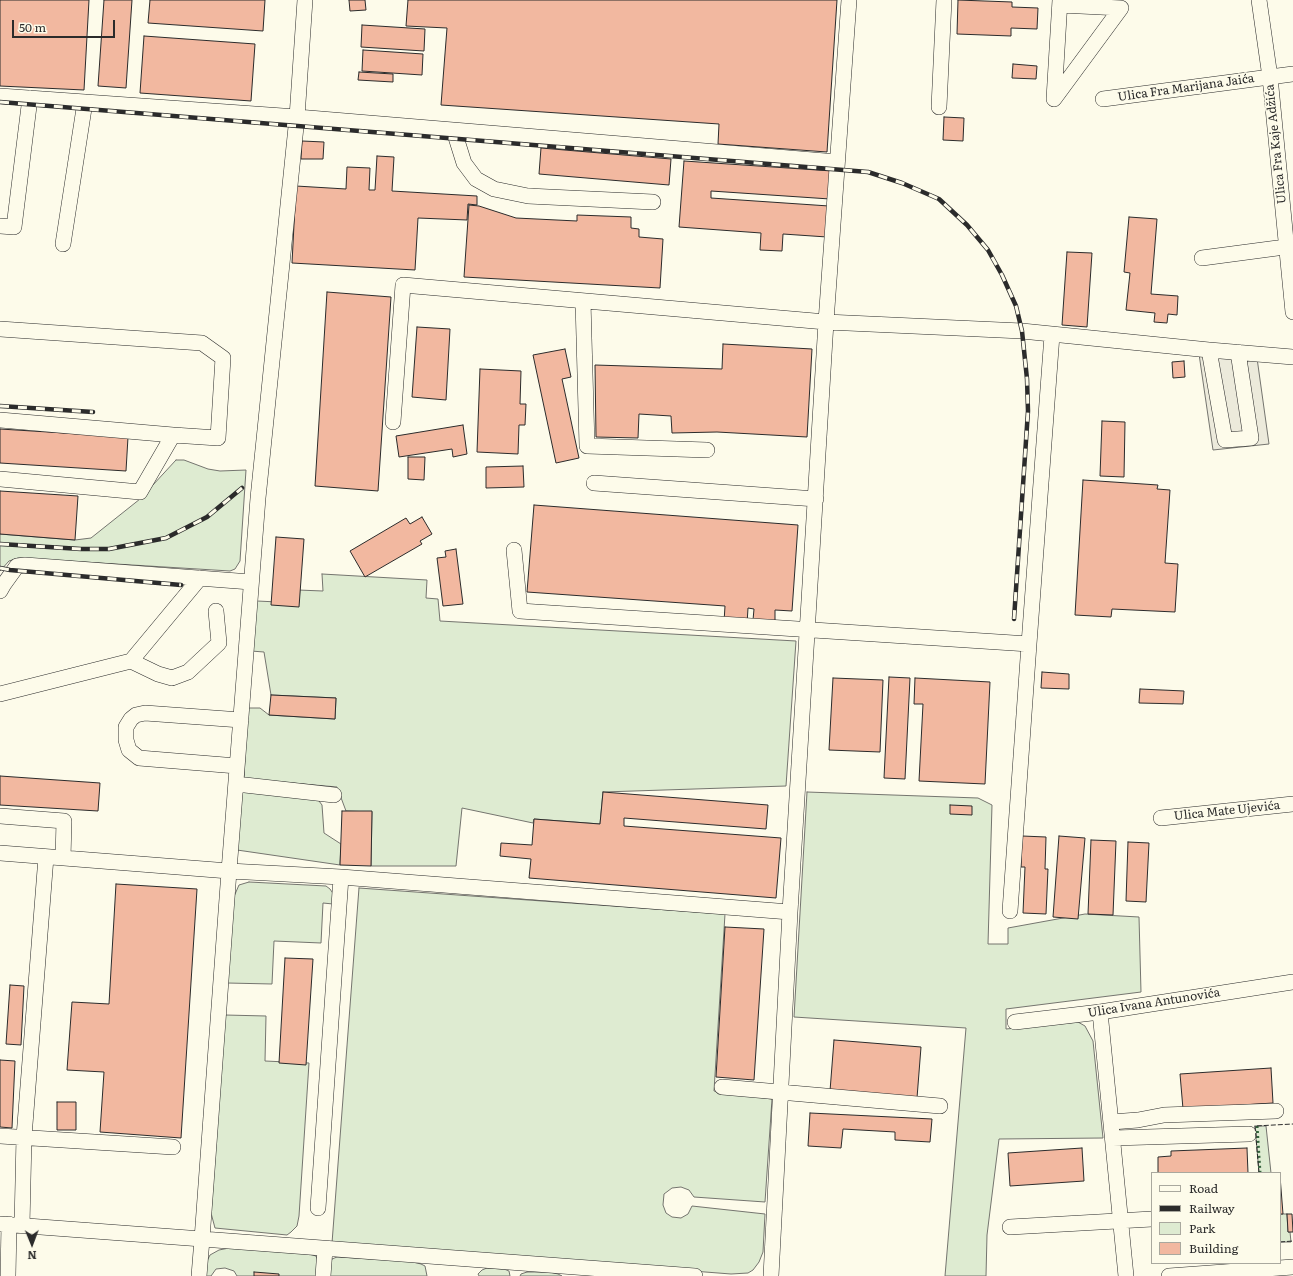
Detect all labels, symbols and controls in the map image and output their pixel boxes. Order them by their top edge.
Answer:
scale bar [14,12,117,38]
text: 50 m [19,18,46,36]
street label: Ulica Fra Marijana Jaića [1117,71,1255,105]
street label: Ulica Fra Kaje Adžića [1263,83,1289,205]
street label: Ulica Mate Ujevića [1173,798,1281,824]
street label: Ulica Ivana Antunovića [1087,985,1221,1021]
legend [1151,1172,1281,1264]
text: Road [1189,1179,1218,1197]
text: Railway [1189,1199,1235,1217]
text: Park [1189,1219,1215,1237]
north arrow [12,1224,52,1264]
text: Building [1189,1239,1238,1257]
text: N [27,1248,37,1264]

